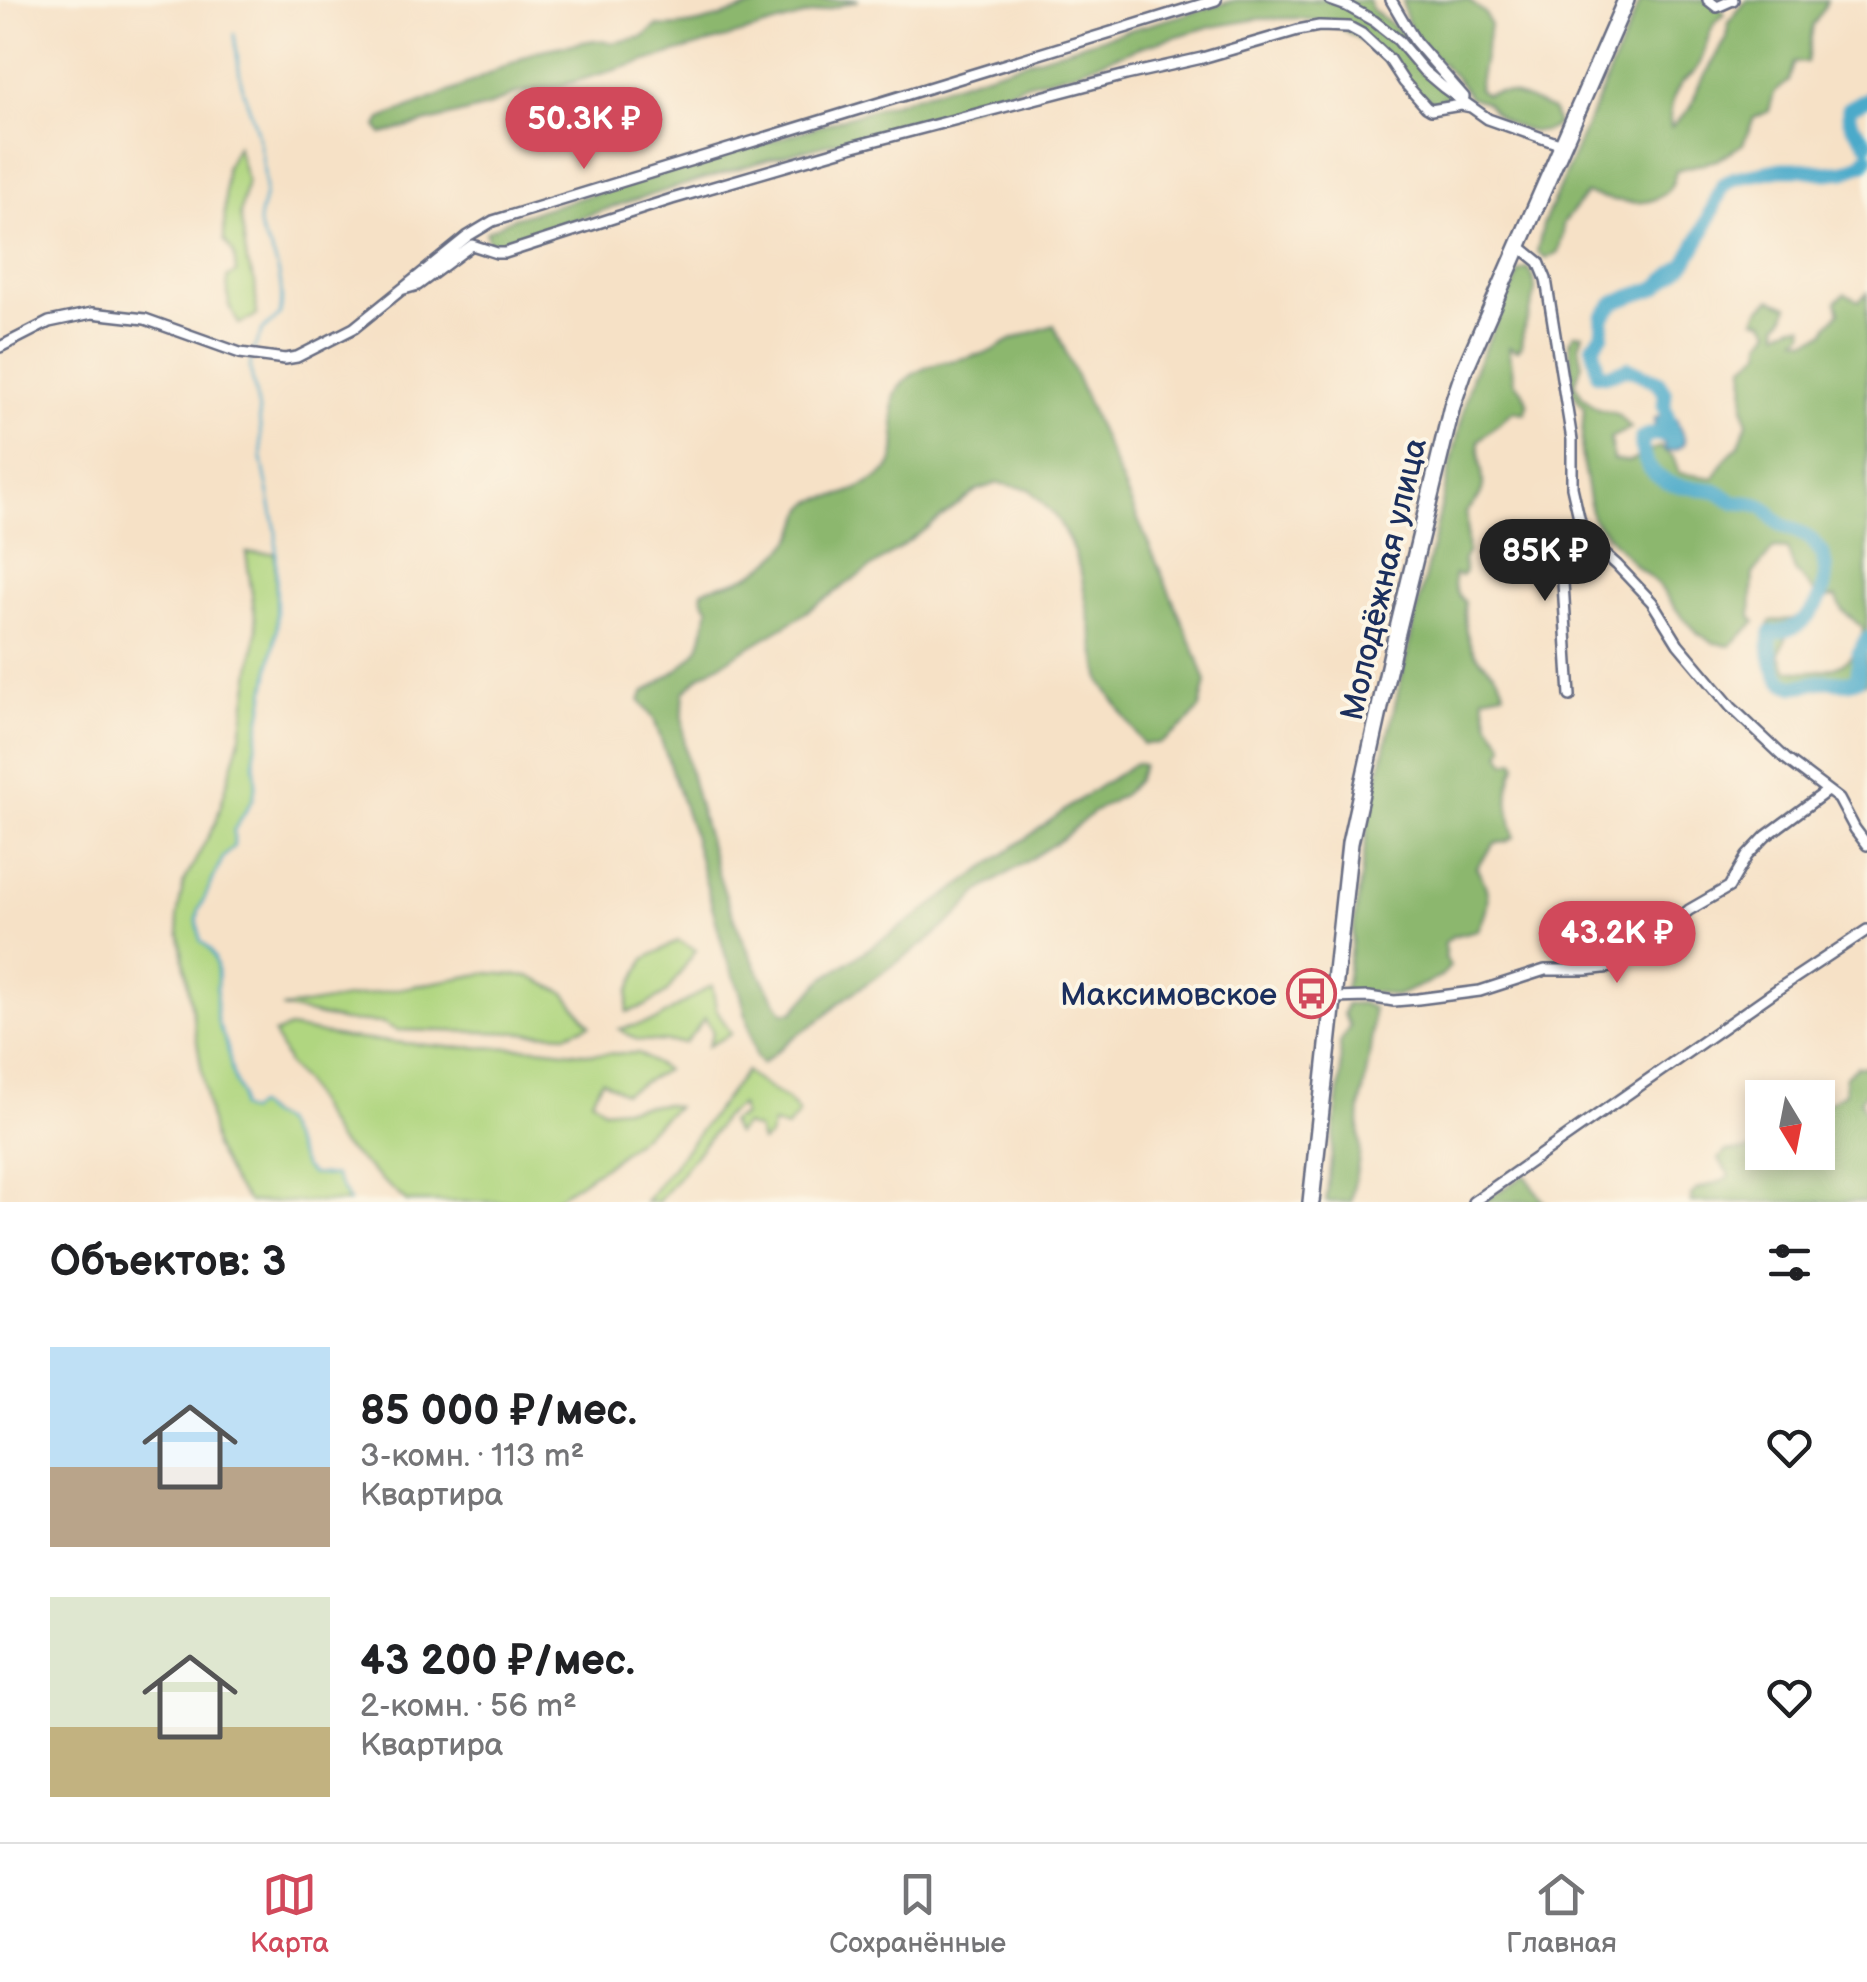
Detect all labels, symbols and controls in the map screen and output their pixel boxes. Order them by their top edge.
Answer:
pin: 50.3K ₽ [492,87,676,172]
text: 50.3K ₽ [527,100,641,139]
street label: Молодёжная улица [1333,434,1436,724]
pin: 85K ₽ [1475,519,1615,604]
text: 85K ₽ [1502,532,1588,571]
pin: 43.2K ₽ [1525,901,1709,986]
text: 43.2K ₽ [1561,914,1673,953]
bus stop icon: Максимовское [1286,968,1338,1020]
place label: Максимовское [1060,976,1277,1015]
north arrow [1745,1080,1835,1170]
map controls [1745,1080,1835,1170]
icon: filters [1762,1235,1817,1290]
text: Объектов: 3 [50,1237,286,1288]
text: 85 000 ₽/мес. [360,1386,637,1437]
icon: home [130,1387,250,1507]
icon: heart [1762,1420,1817,1475]
text: 3-комн. · 113 m² [360,1437,584,1476]
text: Квартира [360,1476,503,1515]
text: 43 200 ₽/мес. [360,1636,635,1687]
icon: home [130,1637,250,1757]
icon: heart [1762,1670,1817,1725]
text: 2-комн. · 56 m² [360,1687,577,1726]
text: Квартира [360,1726,503,1765]
tab: Карта [250,1867,329,1960]
tab: Сохранённые [829,1867,1006,1960]
tab: Главная [1506,1867,1617,1960]

